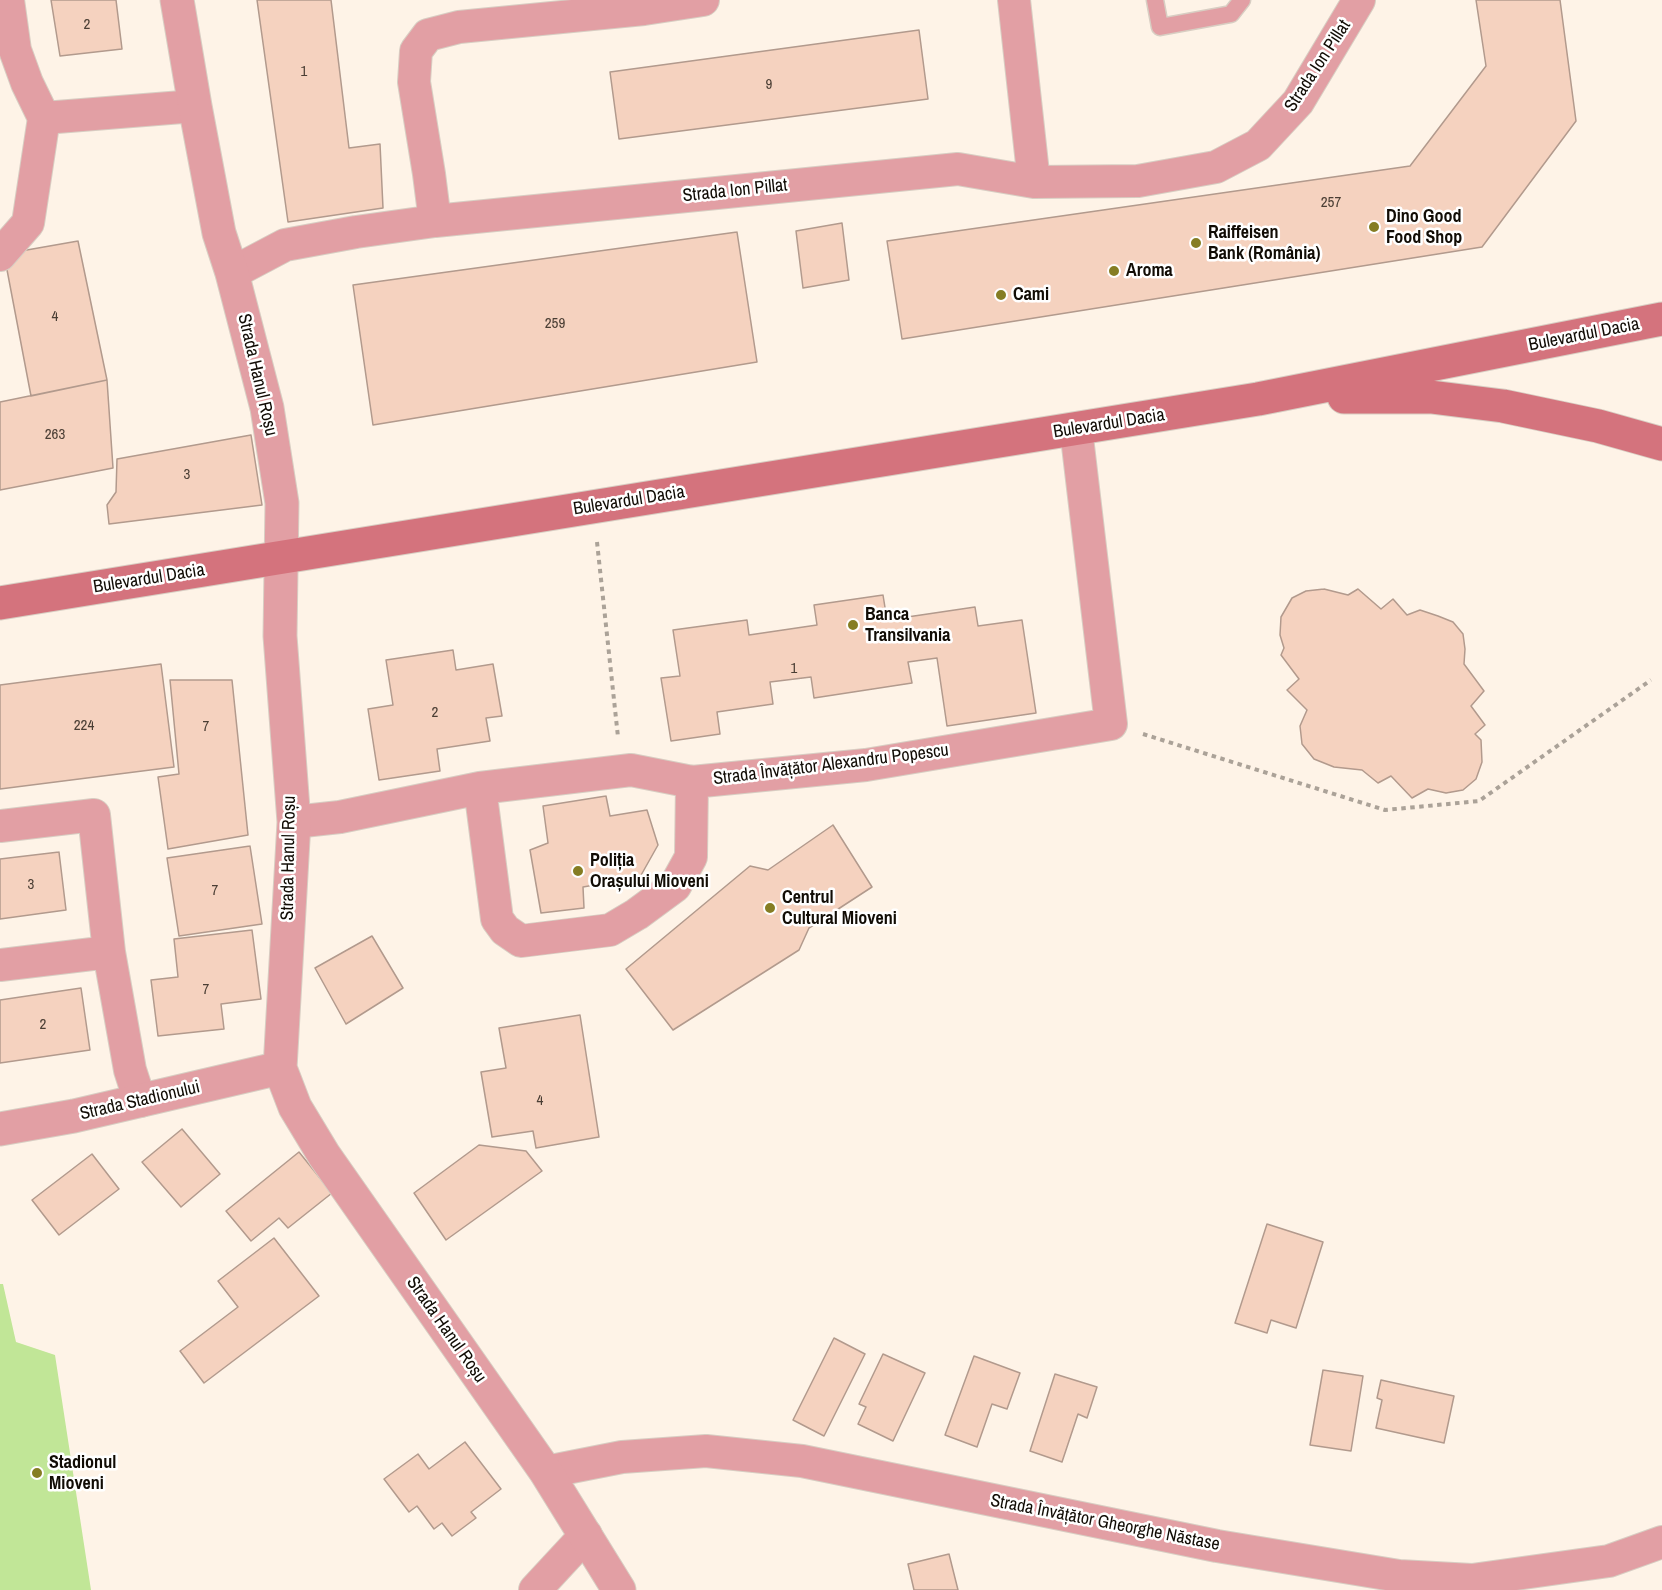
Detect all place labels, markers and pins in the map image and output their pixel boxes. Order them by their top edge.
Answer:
place label: Dino Good Food Shop [1386,206,1462,248]
marker: Dino Good Food Shop [1367,220,1381,234]
place label: Raiffeisen Bank (România) [1208,222,1320,264]
marker: Raiffeisen Bank (România) [1189,236,1203,250]
place label: Aroma [1126,260,1173,282]
marker: Aroma [1107,264,1121,278]
place label: Cami [1013,284,1049,306]
marker: Cami [994,288,1008,302]
place label: Banca Transilvania [865,604,950,646]
marker: Banca Transilvania [846,618,860,632]
place label: Poliția Orașului Mioveni [590,850,709,892]
marker: Poliția Orașului Mioveni [571,864,585,878]
place label: Centrul Cultural Mioveni [782,887,897,930]
marker: Centrul Cultural Mioveni [763,901,777,915]
place label: Stadionul Mioveni [49,1452,116,1494]
marker: Stadionul Mioveni [30,1466,44,1480]

